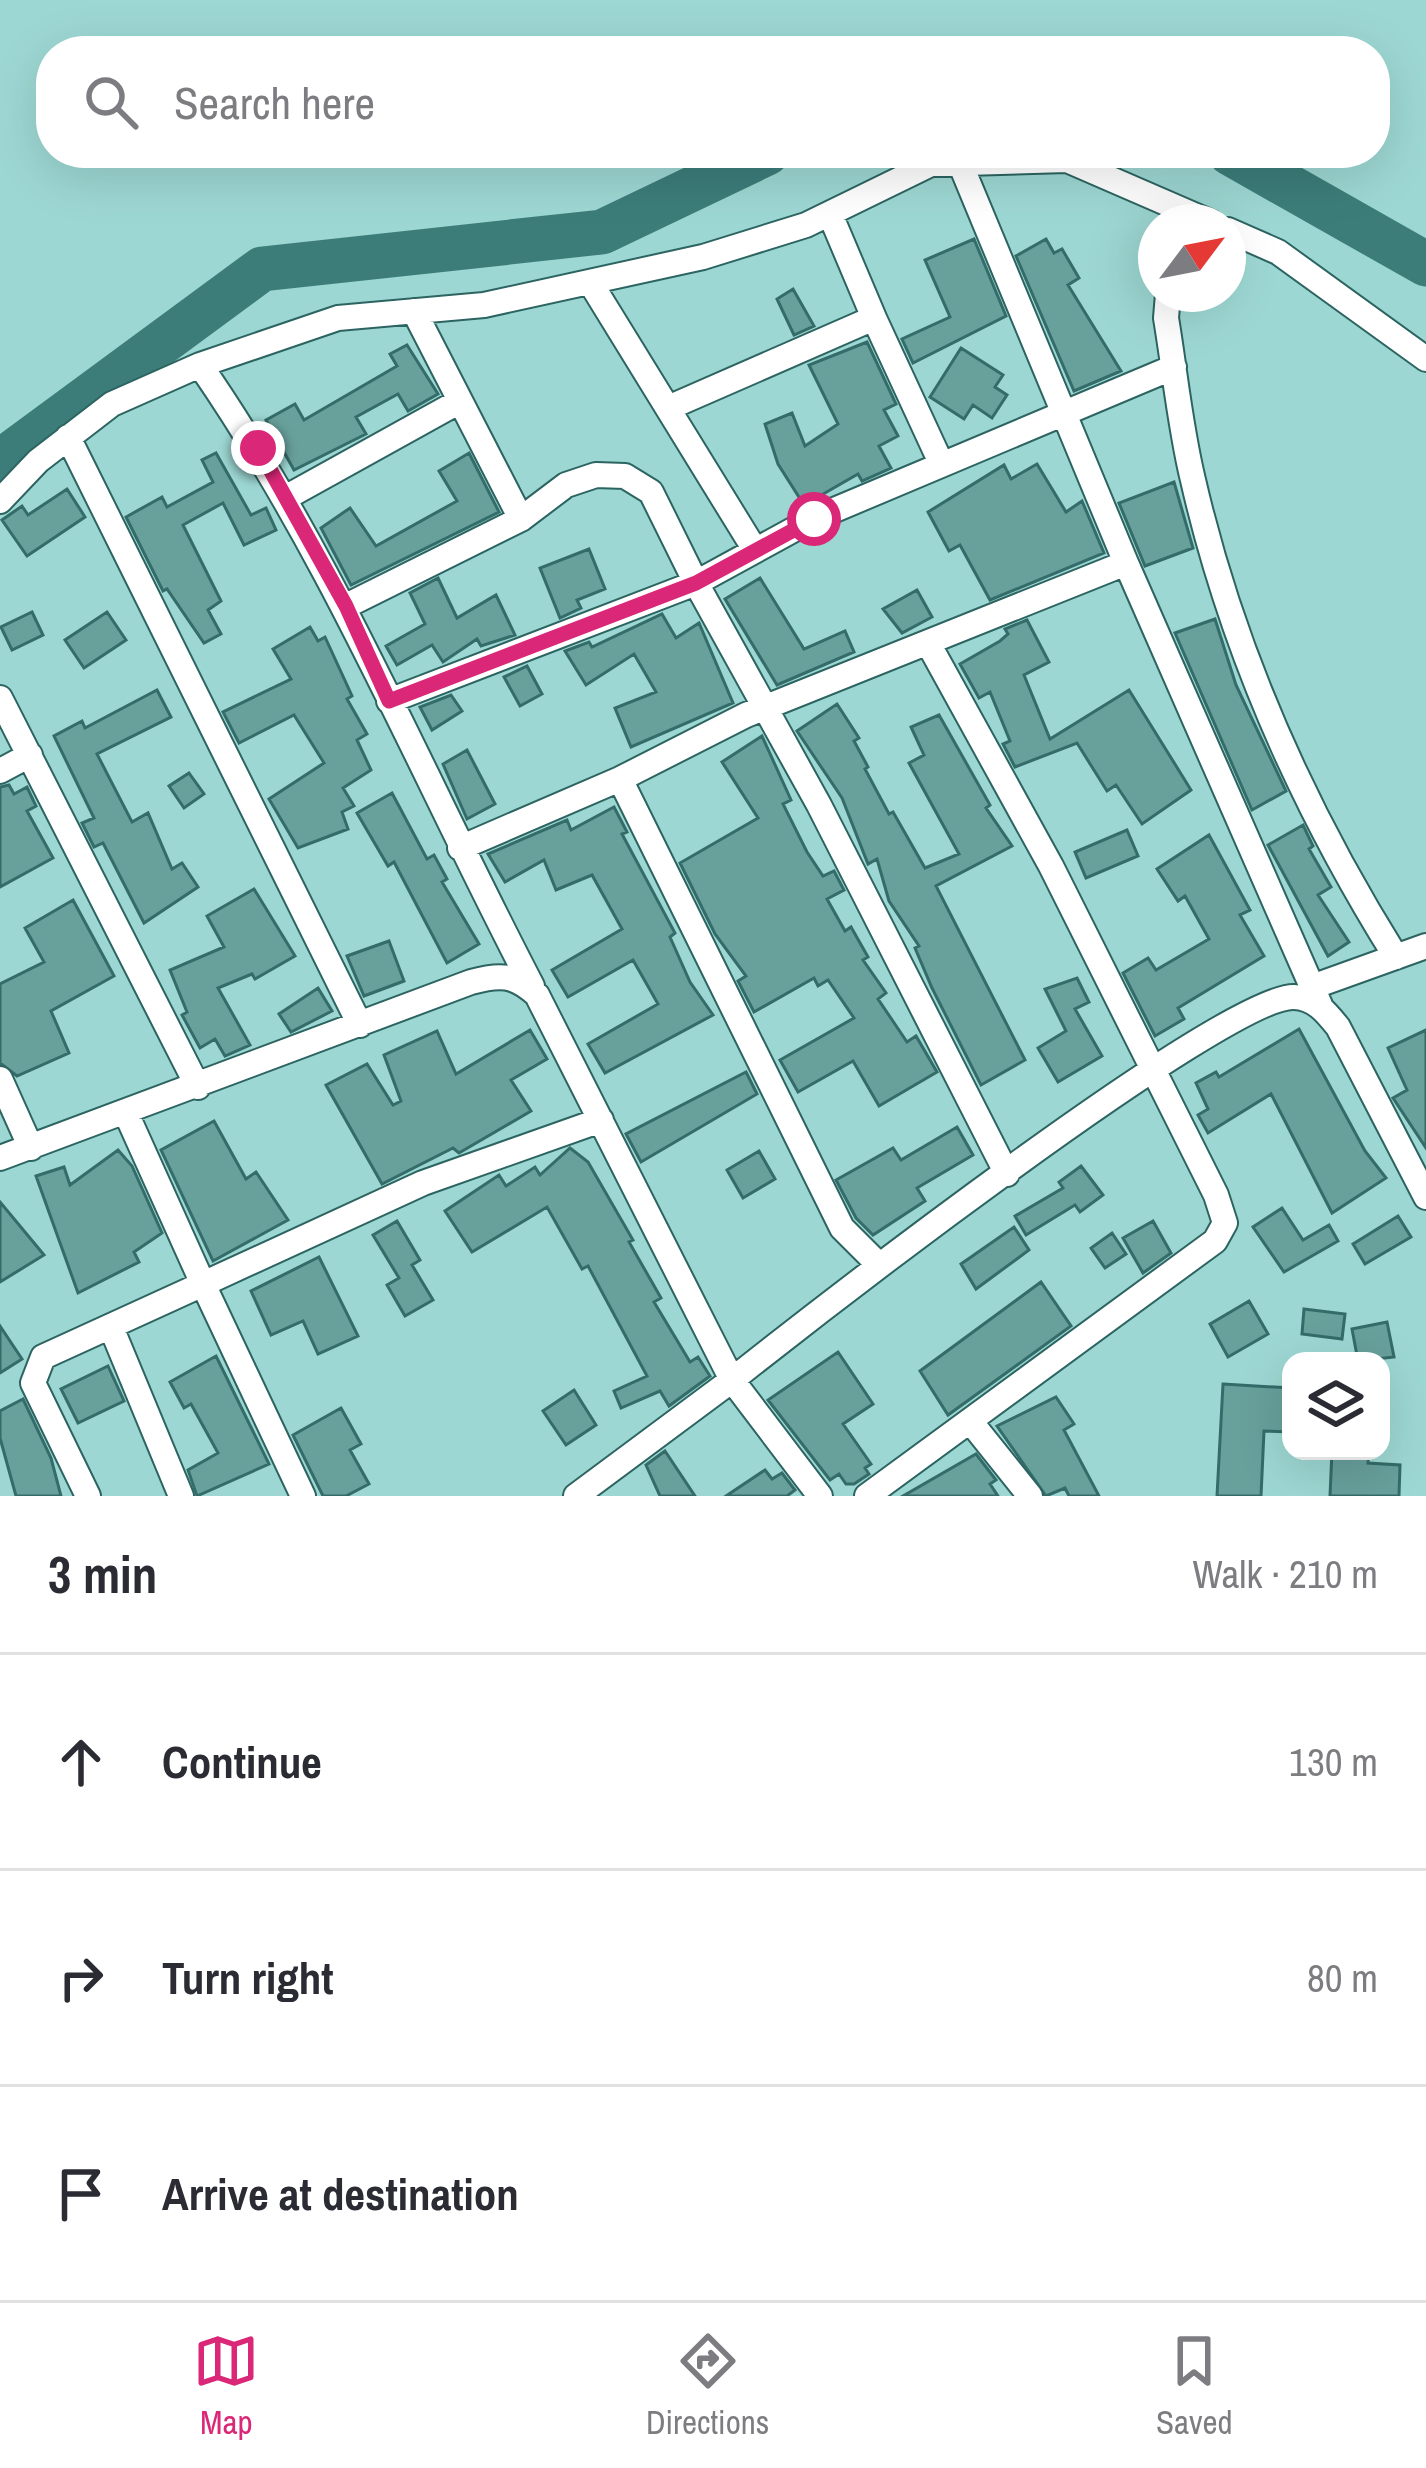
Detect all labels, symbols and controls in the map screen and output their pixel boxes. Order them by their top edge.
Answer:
search box [36,36,1390,168]
icon: search [78,69,144,135]
text: Search here [174,72,375,133]
north arrow [1138,204,1246,312]
route end [231,421,285,475]
route start [787,492,841,546]
map controls [1282,1352,1390,1460]
button: layers [1282,1352,1390,1460]
text: 3 min [48,1540,157,1609]
text: Walk · 210 m [1193,1548,1378,1600]
icon: ahead [48,1729,114,1795]
text: Continue [162,1731,322,1792]
text: 130 m [1289,1736,1378,1788]
icon: right [48,1945,114,2011]
text: Turn right [162,1947,334,2008]
text: 80 m [1307,1952,1378,2004]
icon: arrive [48,2161,114,2227]
text: Arrive at destination [162,2163,519,2224]
tab: Map [193,2328,259,2444]
tab: Directions [646,2328,769,2444]
tab: Saved [1156,2328,1233,2444]

